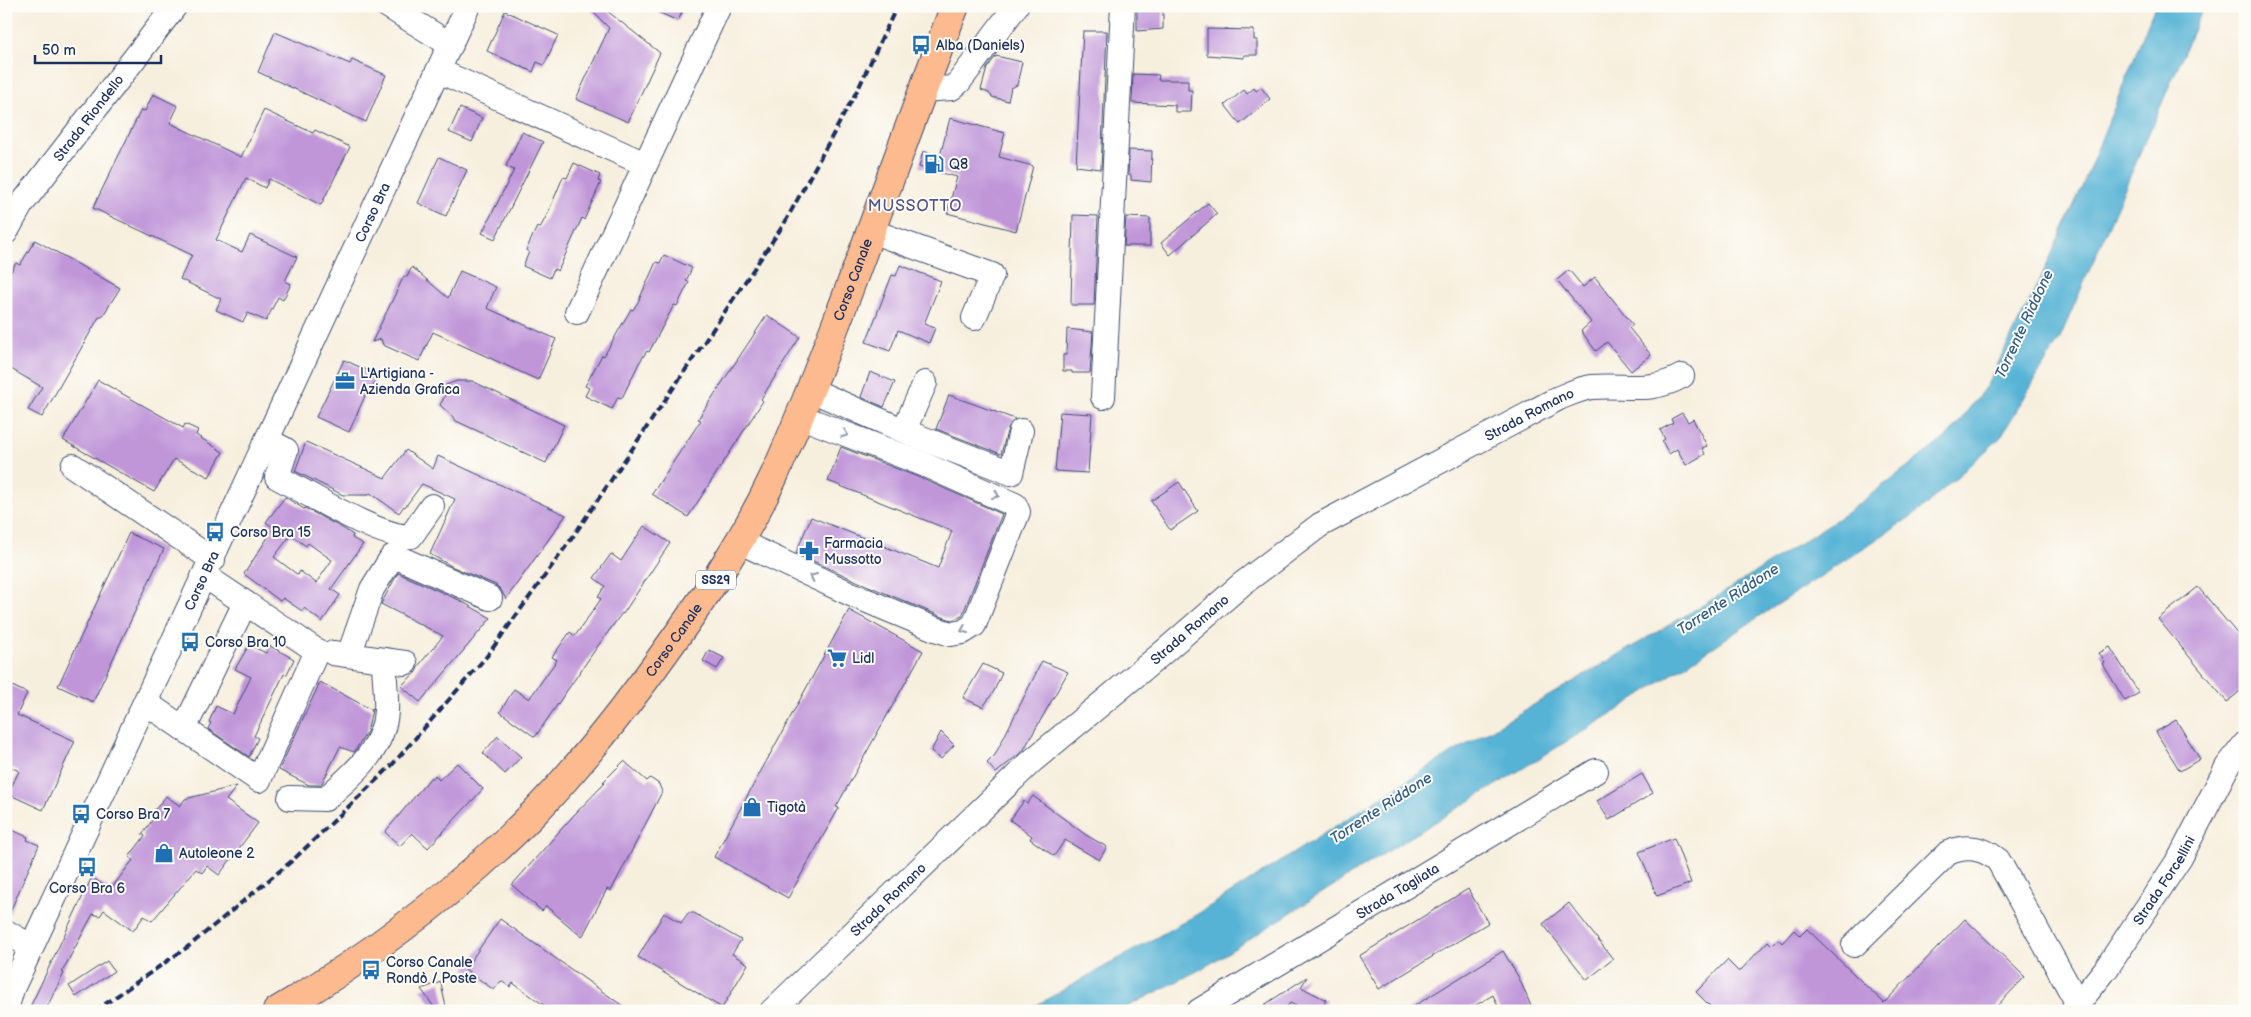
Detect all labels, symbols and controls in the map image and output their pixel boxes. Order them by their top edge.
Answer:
scale bar [35,32,161,64]
bus stop icon: Alba (Daniels) [910,34,932,56]
place label: Alba (Daniels) [936,37,1025,54]
text: 50 m [42,41,76,60]
street label: Strada Riondello [50,72,128,165]
fuel station icon: Q8 [923,153,945,175]
place label: Q8 [949,156,968,173]
street label: Corso Bra [352,180,394,245]
district label: MUSSOTTO [868,197,962,216]
street label: Corso Canale [830,236,876,323]
water label: Torrente Riddone [1991,267,2058,382]
place label: L'Artigiana - Azienda Grafica [360,365,460,398]
office icon: L'Artigiana - Azienda Grafica [334,370,356,392]
street label: Strada Romano [1482,385,1577,445]
one-way arrow [840,428,849,438]
one-way arrow [991,489,999,499]
bus stop icon: Corso Bra 15 [204,521,226,543]
place label: Corso Bra 15 [230,524,311,541]
place label: Farmacia Mussotto [824,535,883,568]
pharmacy icon: Farmacia Mussotto [798,540,820,562]
street label: Corso Bra [181,548,223,613]
water label: Torrente Riddone [1674,559,1783,639]
road number: SS29 [696,570,736,590]
one-way arrow [809,573,818,583]
street label: Strada Romano [1147,591,1233,669]
street label: Corso Canale [642,600,706,680]
one-way arrow [960,623,969,633]
bus stop icon: Corso Bra 10 [179,631,201,653]
place label: Corso Bra 10 [205,634,286,651]
supermarket icon: Lidl [826,647,848,669]
place label: Lidl [852,650,874,667]
water label: Torrente Riddone [1327,768,1436,848]
shop icon: Tigotà [741,796,763,818]
place label: Tigotà [767,799,806,816]
bus stop icon: Corso Bra 7 [70,803,92,825]
place label: Corso Bra 7 [96,806,170,823]
street label: Strada Forcellini [2130,833,2199,928]
shop icon: Autoleone 2 [153,842,175,864]
place label: Autoleone 2 [179,845,255,862]
bus stop icon: Corso Bra 6 [76,856,98,878]
street label: Strada Romano [847,859,930,940]
street label: Strada Tagliata [1353,860,1442,923]
place label: Corso Bra 6 [49,880,126,897]
place label: Corso Canale Rondò / Poste [386,954,477,987]
bus stop icon: Corso Canale Rondò / Poste [360,959,382,981]

